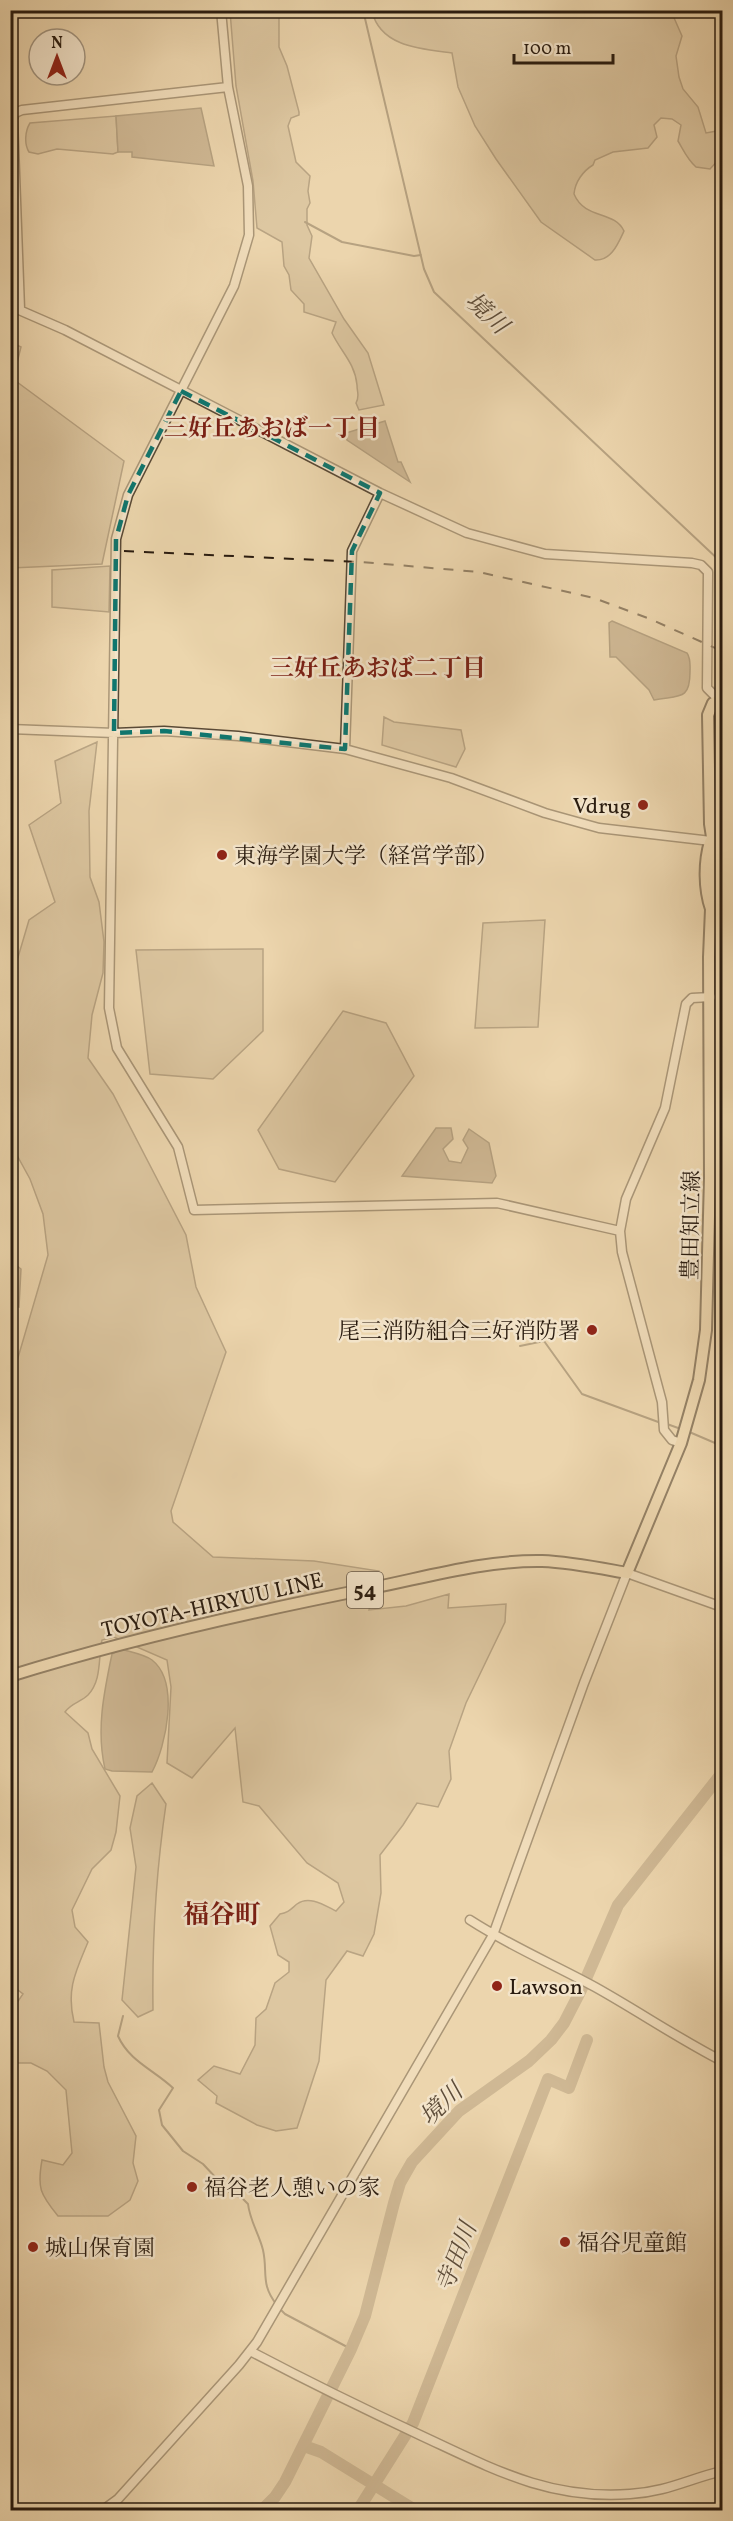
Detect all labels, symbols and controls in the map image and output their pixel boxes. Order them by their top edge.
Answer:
north arrow [27,27,87,87]
scale bar [514,27,613,65]
text: N [51,33,63,55]
text: 100 m [523,37,572,62]
water label: 境川 [456,286,517,345]
district label: 三好丘あおば一丁目 [164,413,380,447]
district label: 三好丘あおば二丁目 [270,653,486,687]
place label: Vdrug [573,792,631,823]
marker: Vdrug [636,798,650,812]
place label: 東海学園大学（経営学部） [234,842,498,873]
marker: 東海学園大学（経営学部） [215,848,229,862]
street label: 豊田知立線 [676,1170,709,1280]
place label: 尾三消防組合三好消防署 [338,1317,580,1348]
marker: 尾三消防組合三好消防署 [585,1323,599,1337]
street label: TOYOTA-HIRYUU LINE [98,1566,327,1647]
road number: 54 [347,1572,383,1608]
district label: 福谷町 [183,1898,261,1934]
place label: Lawson [509,1973,583,2004]
marker: Lawson [490,1979,504,1993]
water label: 境川 [413,2075,474,2134]
place label: 福谷老人憩いの家 [204,2174,380,2205]
marker: 福谷老人憩いの家 [185,2180,199,2194]
water label: 寺田川 [429,2215,488,2297]
place label: 福谷児童館 [577,2229,687,2260]
place label: 城山保育園 [45,2234,155,2265]
marker: 福谷児童館 [558,2235,572,2249]
marker: 城山保育園 [26,2240,40,2254]

